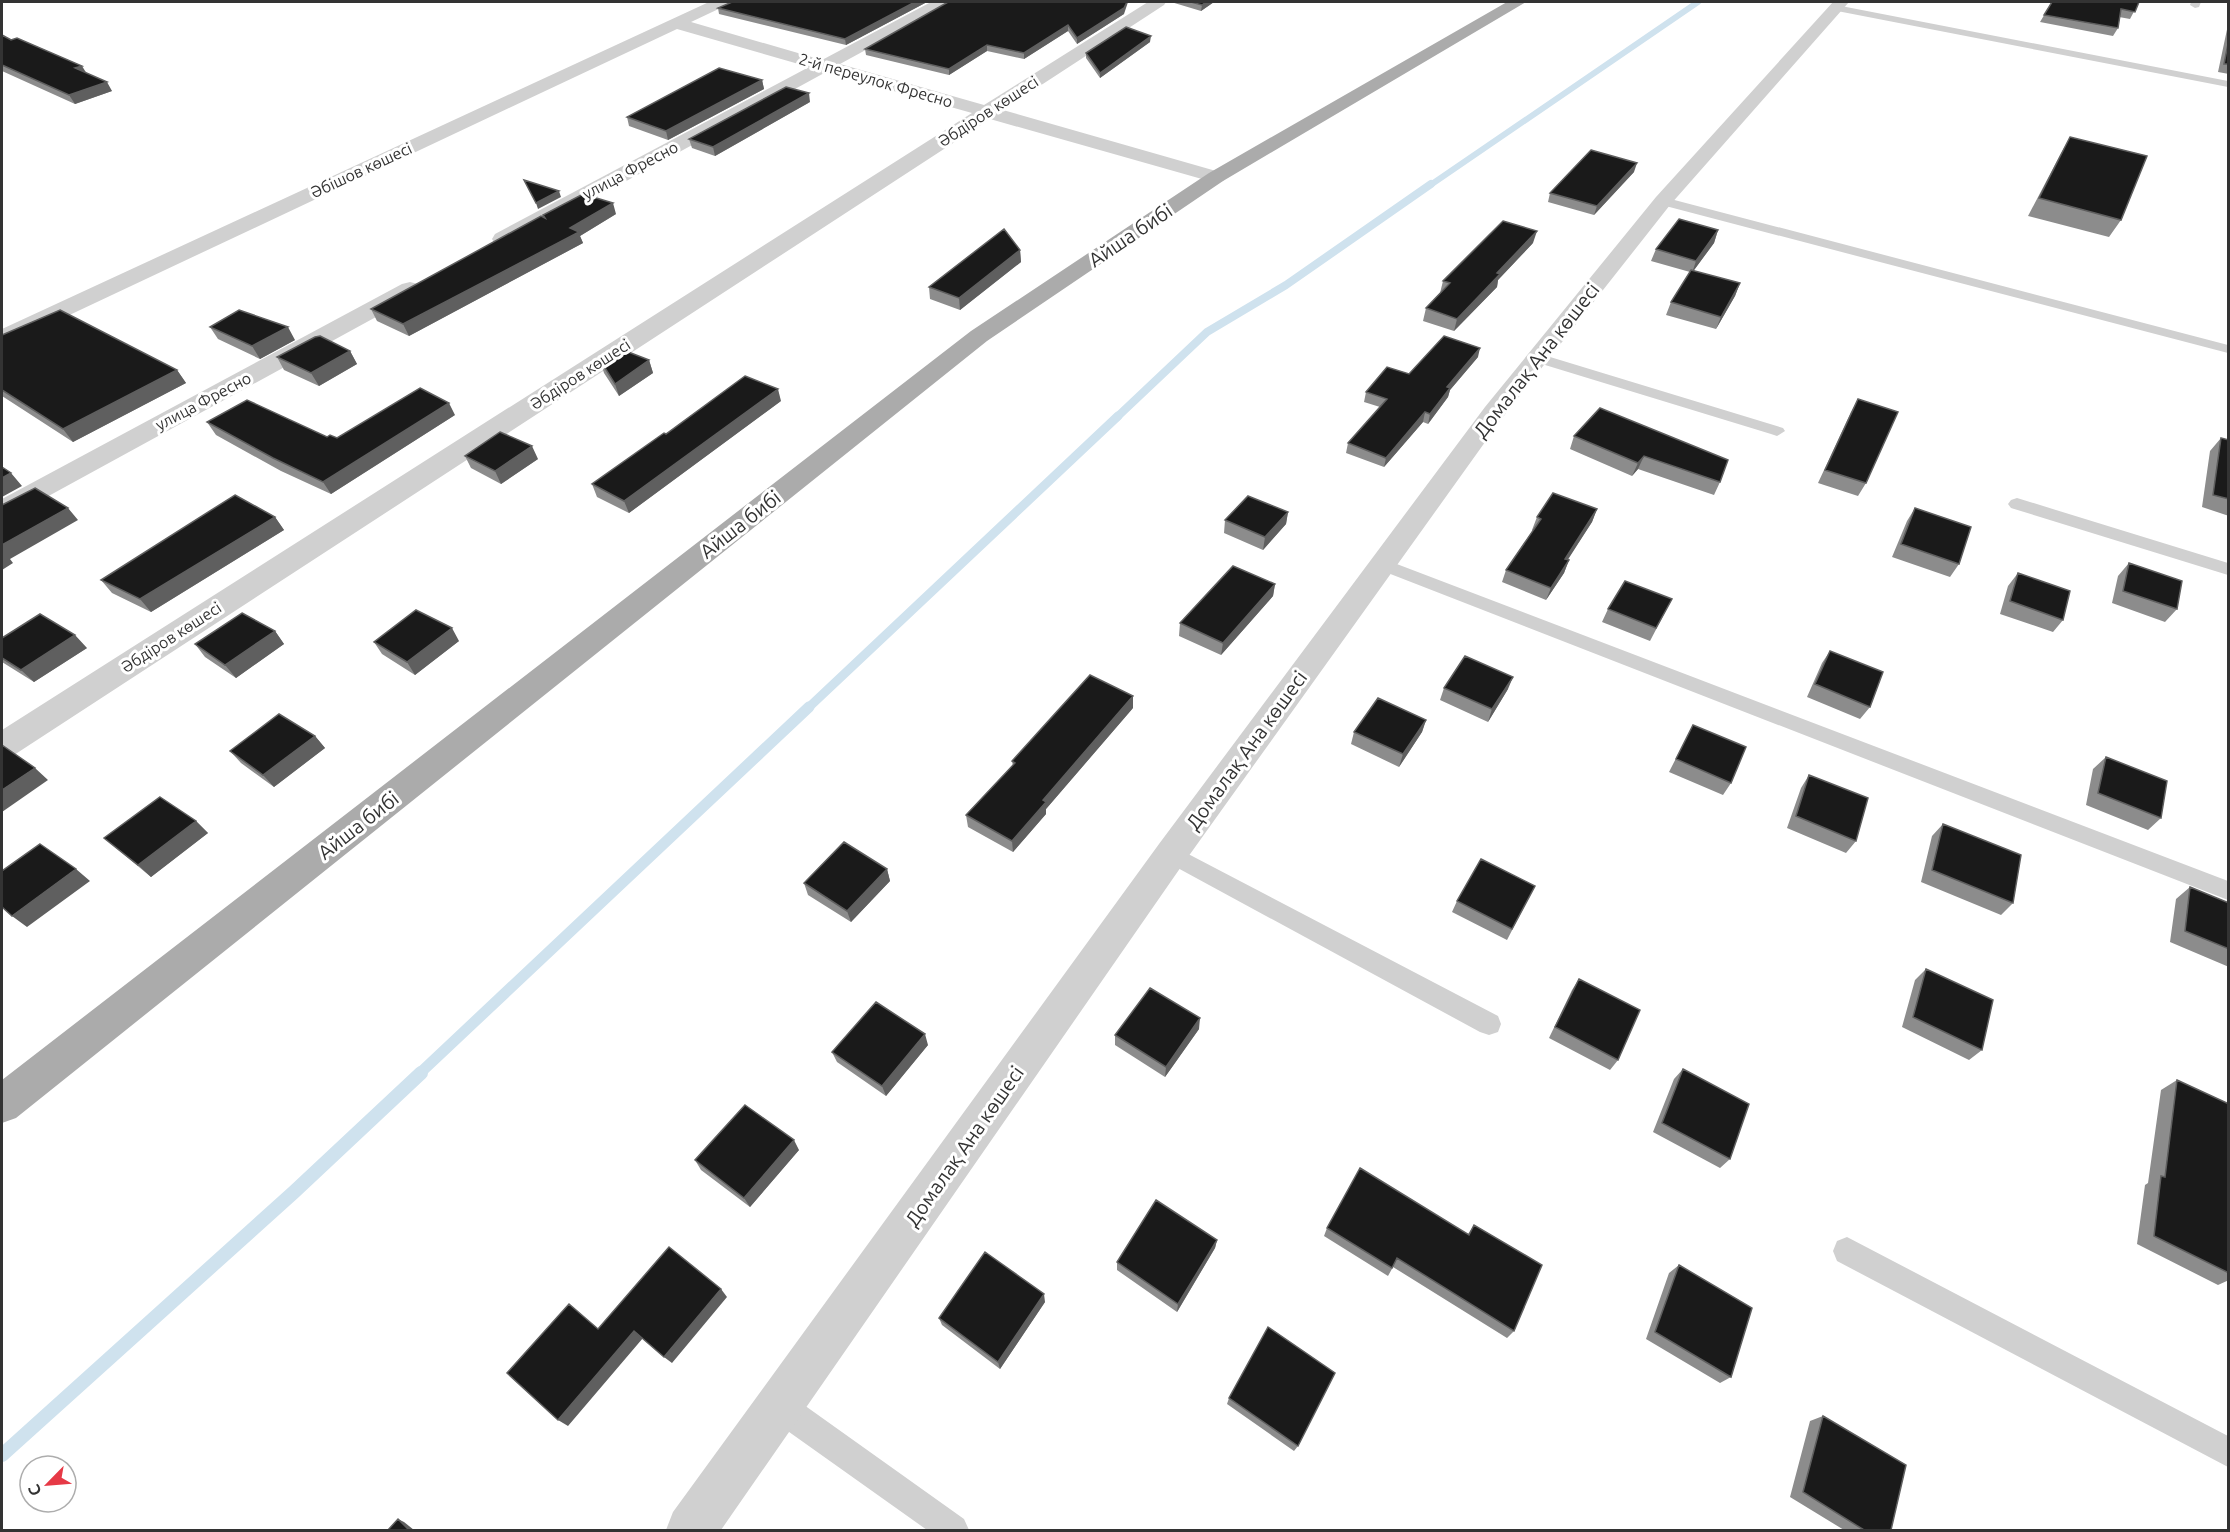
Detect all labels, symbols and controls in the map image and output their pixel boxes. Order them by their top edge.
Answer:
street label: 2-й переулок Фресно [797,49,955,111]
street label: Әбдіров көшесі [935,72,1041,150]
street label: улица Фресно [579,137,681,203]
street label: Әбішов көшесі [307,139,415,201]
street label: Айша бибі [1084,199,1176,271]
street label: Домалақ Ана көшесі [1468,278,1604,442]
street label: Әбдіров көшесі [527,335,633,413]
street label: улица Фресно [152,368,254,434]
street label: Айша бибі [695,485,785,563]
street label: Әбдіров көшесі [118,598,224,676]
street label: Домалақ Ана көшесі [1181,666,1311,834]
street label: Айша бибі [313,786,403,864]
street label: Домалақ Ана көшесі [900,1061,1028,1231]
north arrow [18,1454,78,1514]
text: С [24,1482,45,1499]

